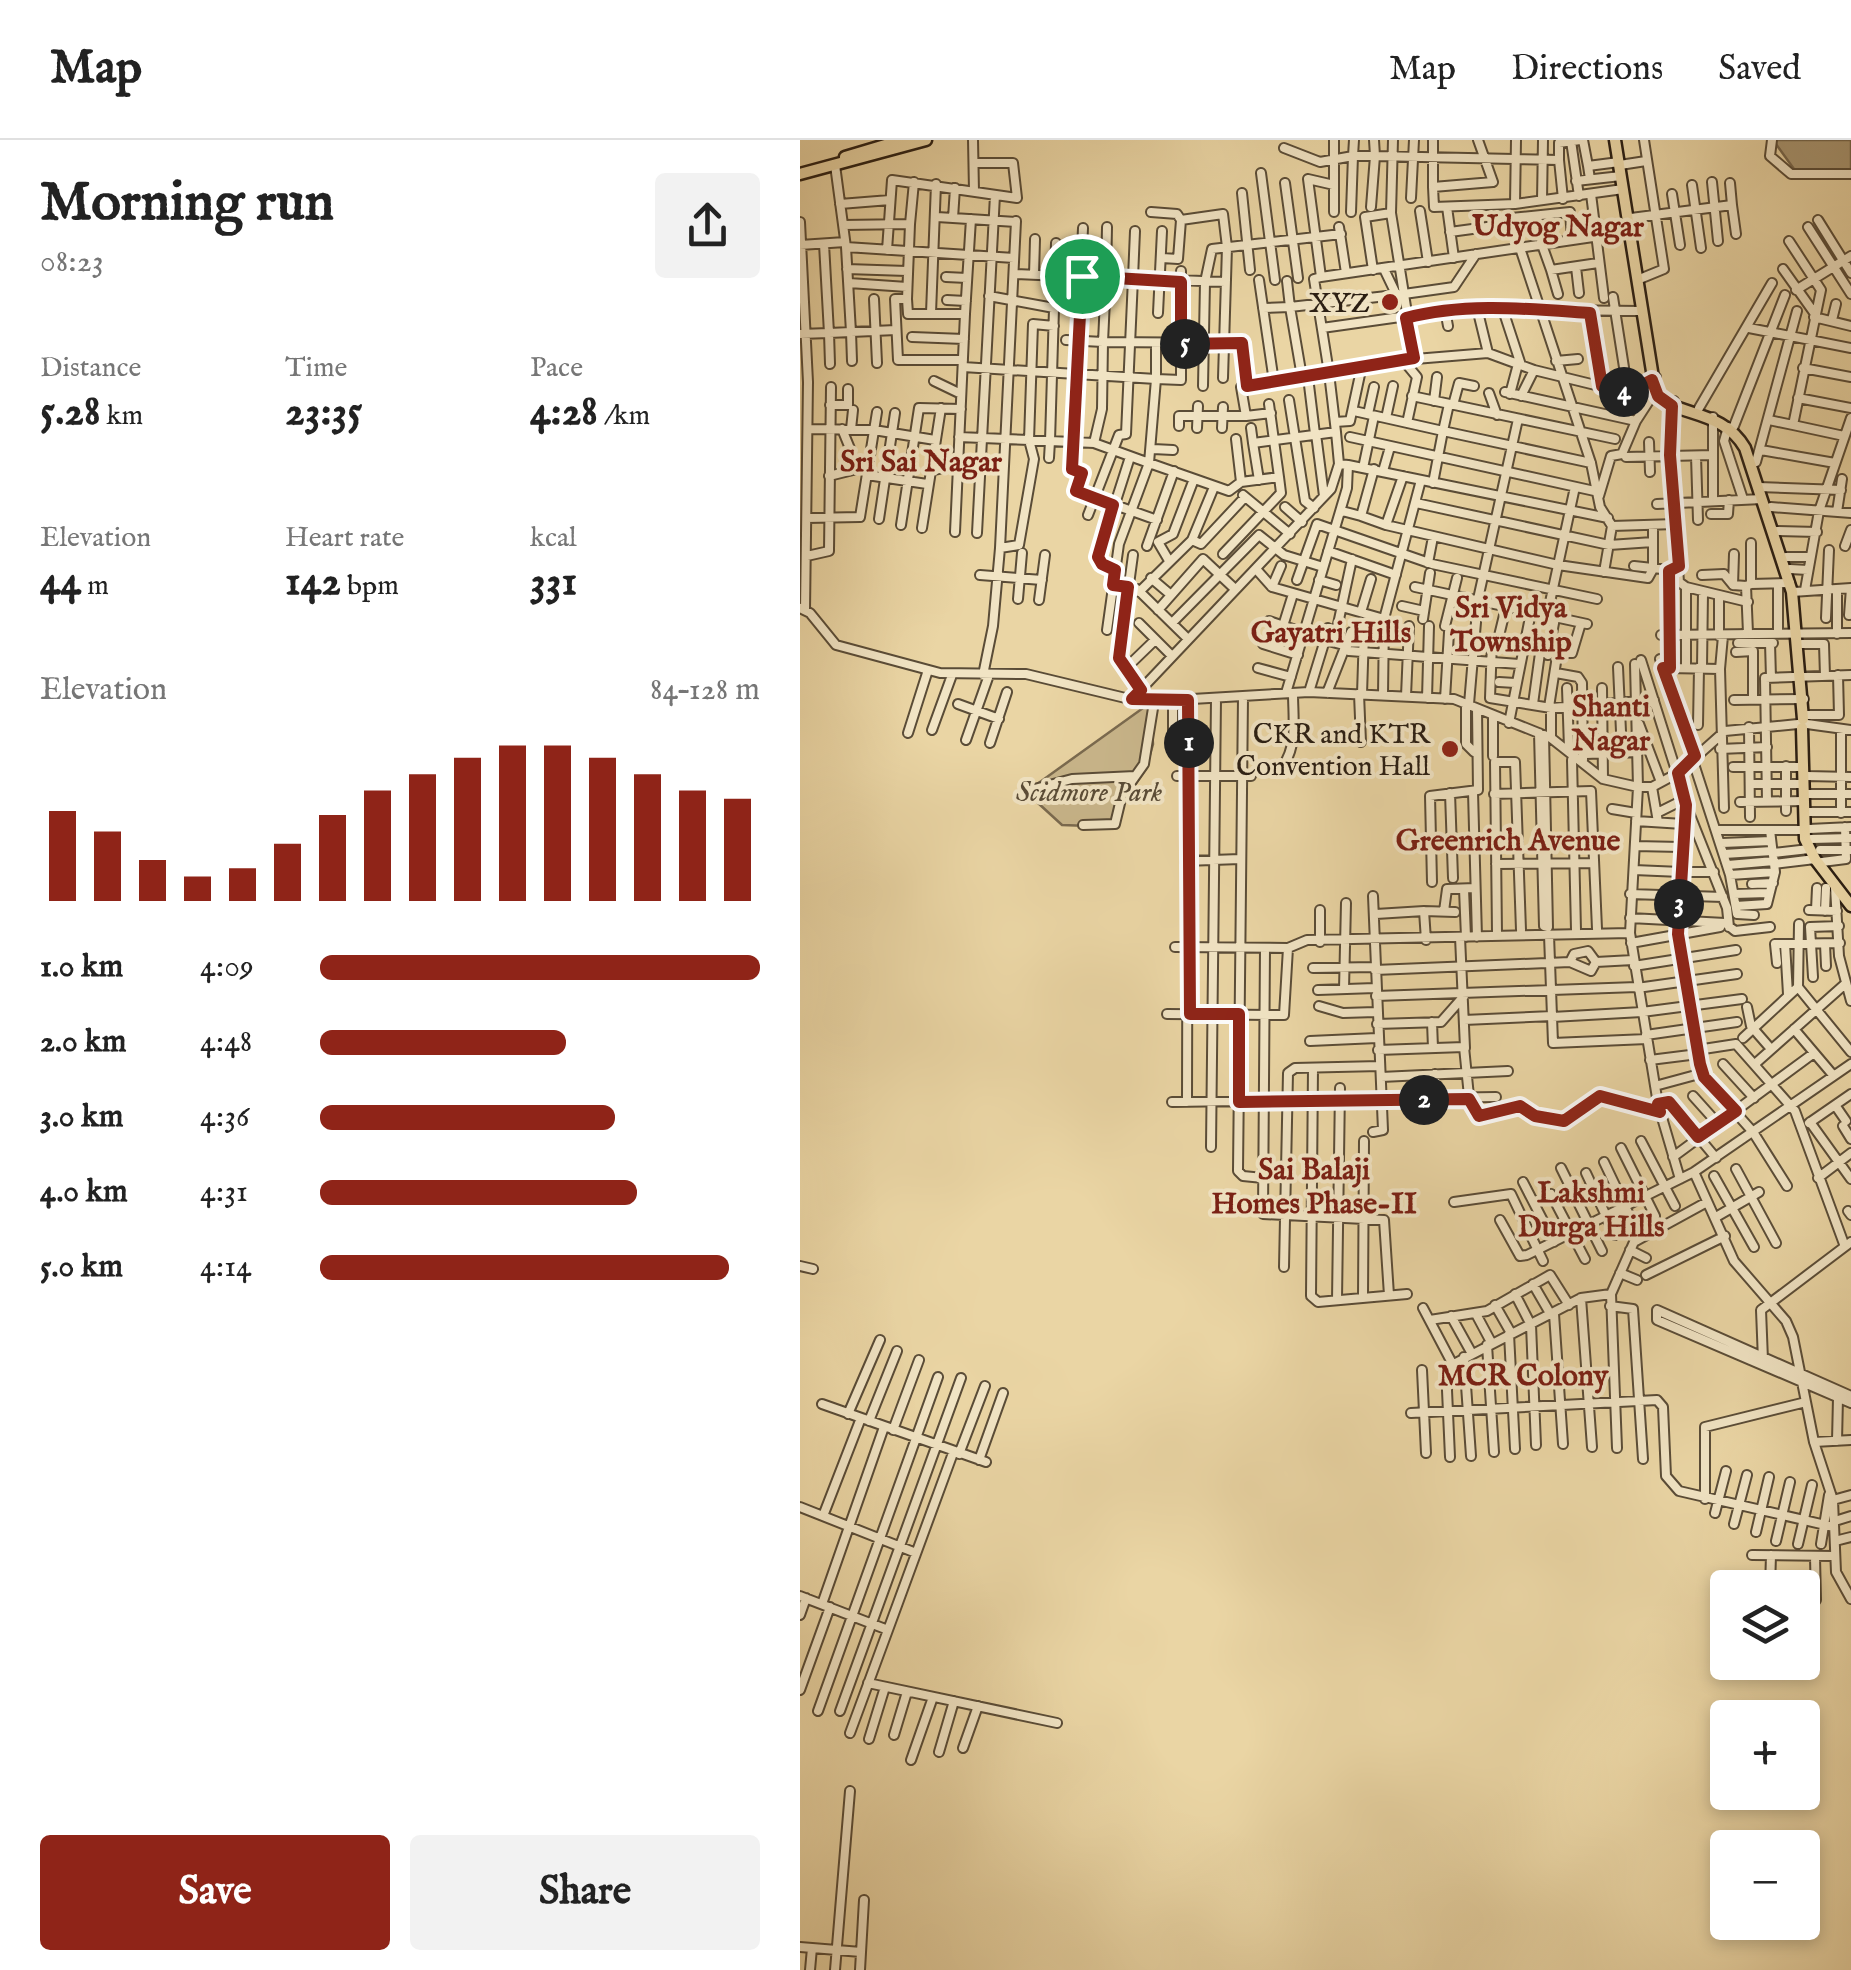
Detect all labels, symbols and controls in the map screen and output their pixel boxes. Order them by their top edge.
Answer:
text: Map [50,39,142,99]
text: Map [1389,47,1456,92]
text: Directions [1511,47,1663,92]
text: Saved [1718,47,1801,92]
text: Morning run [40,169,334,239]
button: share [655,173,760,278]
district label: Udyog Nagar [1472,209,1645,247]
pin [1040,234,1125,319]
text: 08:23 [40,242,104,283]
icon: arrive [1055,249,1110,304]
place label: XYZ [1309,287,1370,322]
marker: XYZ [1379,291,1401,313]
pin: 5 [1160,319,1210,369]
text: 5 [1180,326,1190,361]
text: Distance [40,351,141,386]
text: Time [285,351,347,386]
text: Pace [530,351,583,386]
pin: 4 [1599,367,1649,417]
text: 4 [1617,374,1631,409]
text: 5.28 [40,386,100,439]
text: 23:35 [285,386,362,439]
text: 4:28 [530,386,598,439]
text: km [100,399,143,434]
text: /km [598,399,650,434]
district label: Sri Sai Nagar [840,444,1003,482]
text: Elevation [40,521,151,556]
text: Heart rate [285,521,404,556]
text: kcal [530,521,577,556]
text: 44 [40,556,81,609]
text: 142 [285,556,341,609]
text: 331 [530,556,577,609]
text: m [81,569,109,604]
text: bpm [341,569,399,604]
district label: Sri Vidya Township [1449,590,1572,662]
district label: Gayatri Hills [1251,615,1411,653]
text: Elevation [40,670,167,711]
text: 84–128 m [650,670,760,711]
district label: Shanti Nagar [1571,689,1651,761]
pin: 1 [1164,718,1214,768]
place label: CKR and KTR Convention Hall [1236,718,1431,785]
text: 1 [1184,725,1194,760]
marker: CKR and KTR Convention Hall [1439,738,1461,760]
park label: Scidmore Park [1016,776,1162,811]
district label: Greenrich Avenue [1396,823,1620,861]
pin: 3 [1654,879,1704,929]
text: 3 [1674,886,1684,921]
text: 1.0 km [40,947,123,988]
text: 4:09 [200,947,254,988]
text: 2.0 km [40,1022,126,1063]
text: 4:48 [200,1022,252,1063]
pin: 2 [1399,1075,1449,1125]
text: 2 [1417,1082,1431,1117]
text: 3.0 km [40,1097,123,1138]
text: 4:36 [200,1097,250,1138]
district label: Sai Balaji Homes Phase-II [1211,1152,1417,1224]
text: 4.0 km [40,1172,128,1213]
text: 4:31 [200,1172,248,1213]
district label: Lakshmi Durga Hills [1517,1175,1665,1247]
text: 5.0 km [40,1247,123,1288]
text: 4:14 [200,1247,252,1288]
district label: MCR Colony [1438,1358,1610,1396]
map controls [1710,1570,1820,1940]
button: layers [1710,1570,1820,1680]
button: + [1710,1700,1820,1810]
button: − [1710,1830,1820,1940]
button: Save [40,1835,390,1950]
button: Share [410,1835,760,1950]

